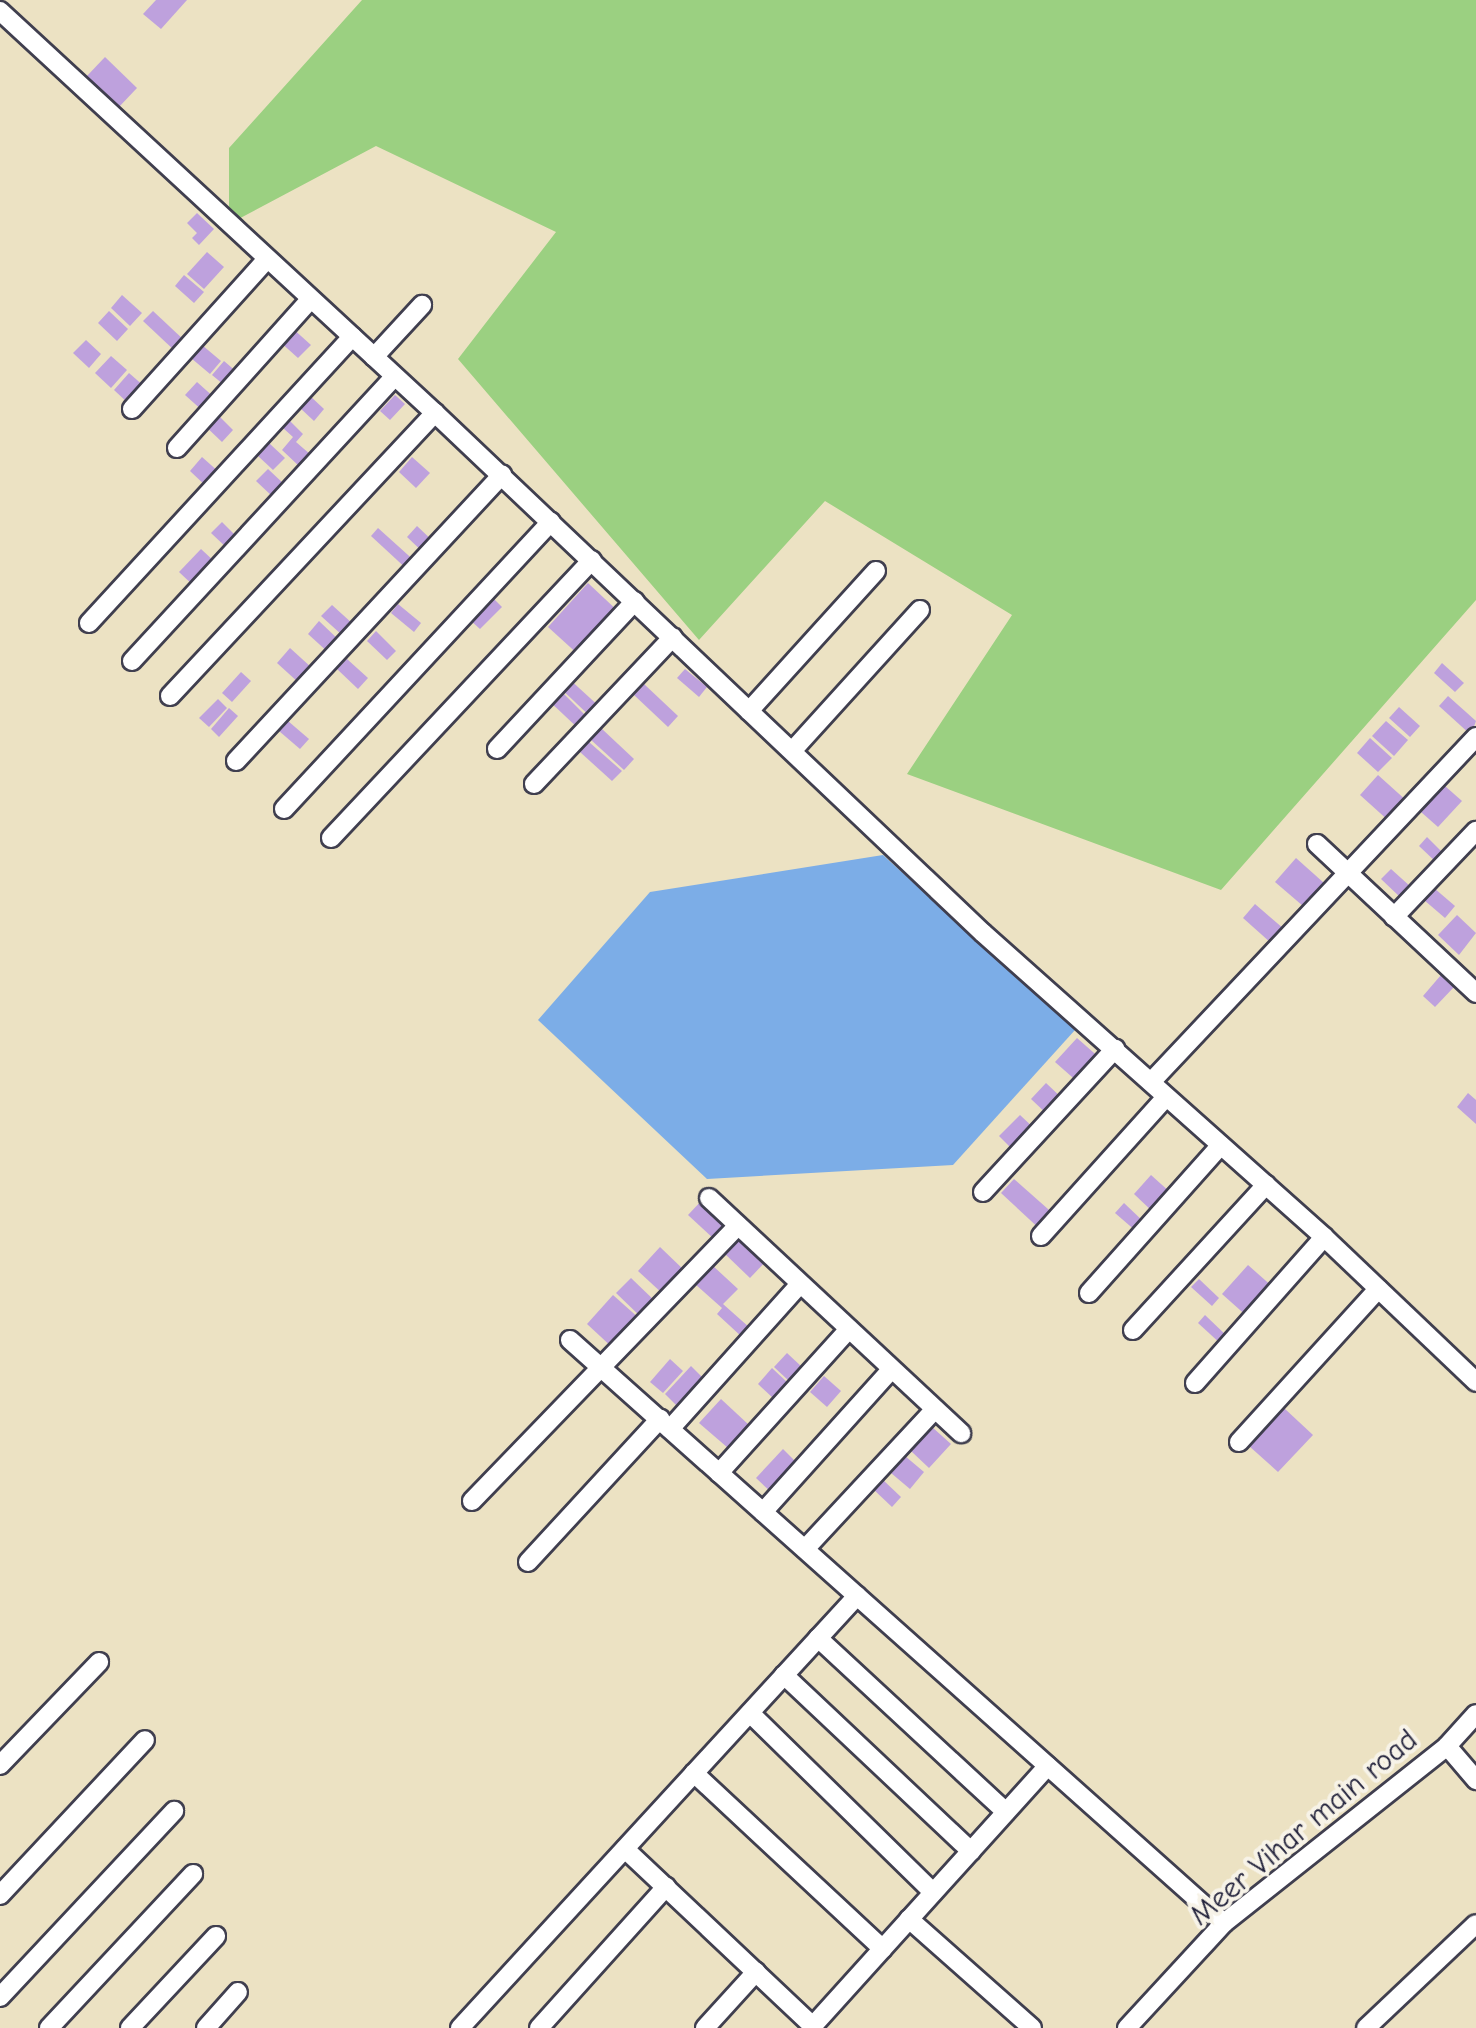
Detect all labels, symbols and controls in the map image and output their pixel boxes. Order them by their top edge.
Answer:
street label: Meer Vihar main road [1183,1722,1425,1934]

